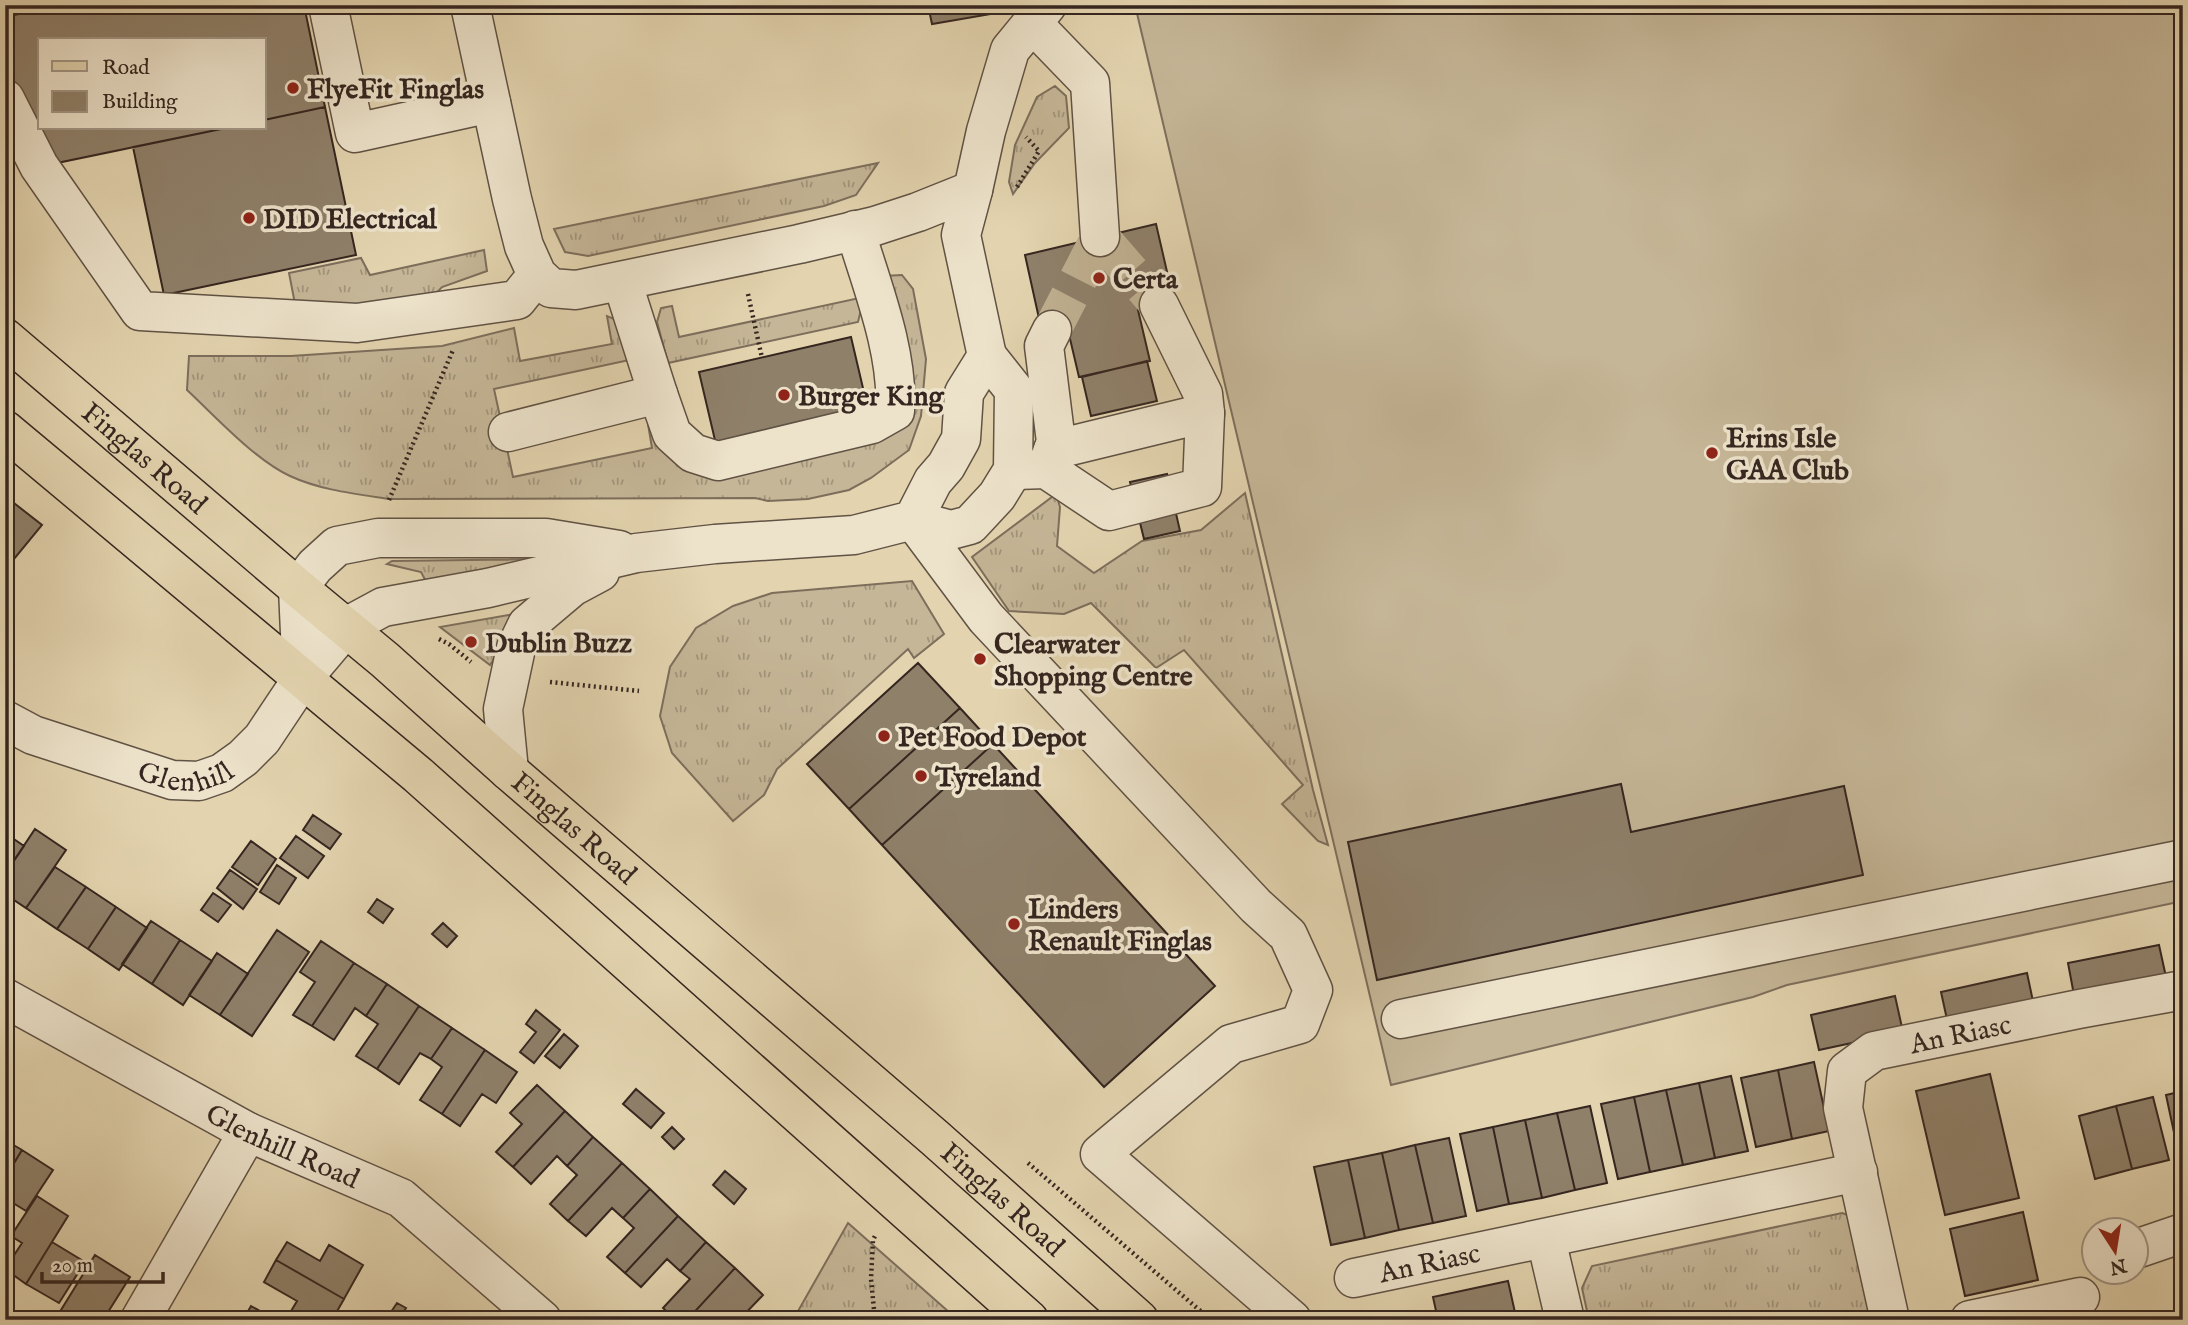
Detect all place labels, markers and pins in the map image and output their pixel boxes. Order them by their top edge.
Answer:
place label: FlyeFit Finglas [307,73,484,108]
marker: FlyeFit Finglas [285,80,301,96]
place label: DID Electrical [263,203,438,238]
marker: DID Electrical [241,210,257,226]
place label: Certa [1113,263,1179,298]
marker: Certa [1091,270,1107,286]
place label: Burger King [798,380,944,415]
marker: Burger King [776,387,792,403]
place label: Erins Isle GAA Club [1726,422,1849,489]
marker: Erins Isle GAA Club [1704,445,1720,461]
place label: Dublin Buzz [485,627,632,662]
place label: Clearwater Shopping Centre [994,628,1193,695]
marker: Dublin Buzz [463,634,479,650]
marker: Clearwater Shopping Centre [972,651,988,667]
place label: Pet Food Depot [898,721,1087,756]
marker: Pet Food Depot [876,728,892,744]
place label: Tyreland [934,761,1042,796]
marker: Tyreland [913,768,929,784]
place label: Linders Renault Finglas [1028,893,1212,960]
marker: Linders Renault Finglas [1006,916,1022,932]

